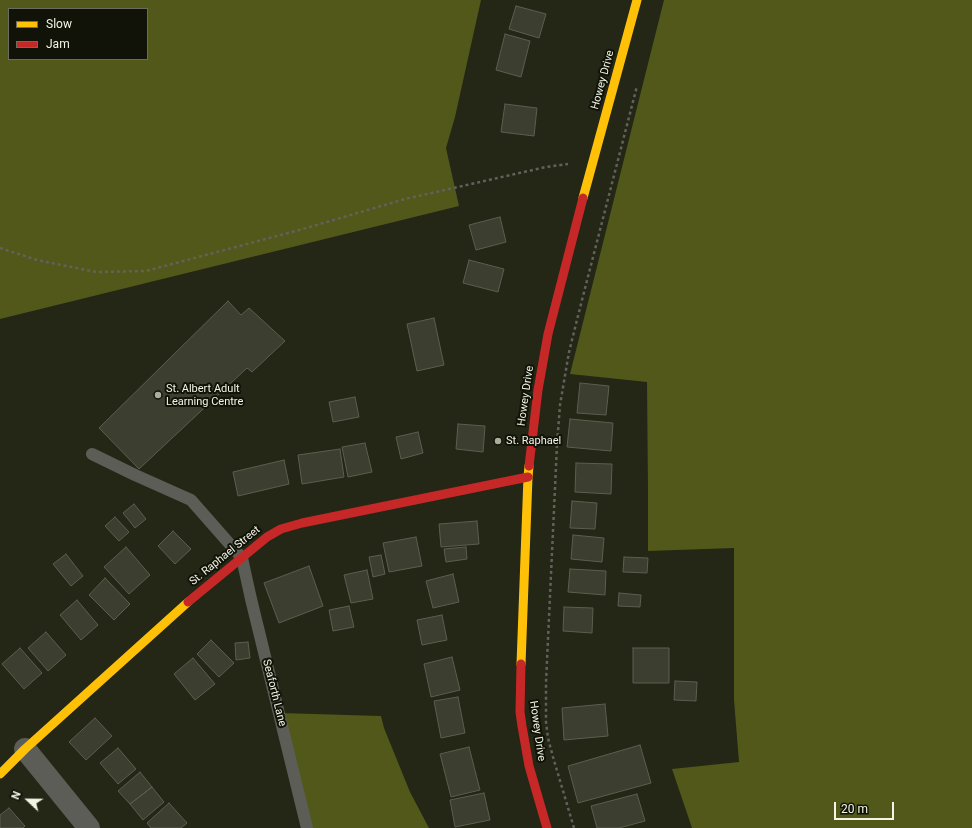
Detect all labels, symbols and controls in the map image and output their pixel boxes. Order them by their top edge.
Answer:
legend [8,8,148,60]
text: Slow [46,17,72,31]
text: Jam [46,37,70,51]
street label: Howey Drive [589,49,617,111]
street label: Howey Drive [515,365,537,427]
place label: St. Albert Adult Learning Centre [166,382,243,408]
marker: St. Albert Adult Learning Centre [153,390,163,400]
place label: St. Raphael [506,434,561,448]
marker: St. Raphael [493,436,503,446]
street label: St. Raphael Street [187,523,263,589]
street label: Seaforth Lane [259,658,289,728]
street label: Howey Drive [526,700,548,762]
north arrow [8,780,48,820]
text: N [9,789,24,801]
scale bar [836,794,896,820]
text: 20 m [841,802,868,816]

